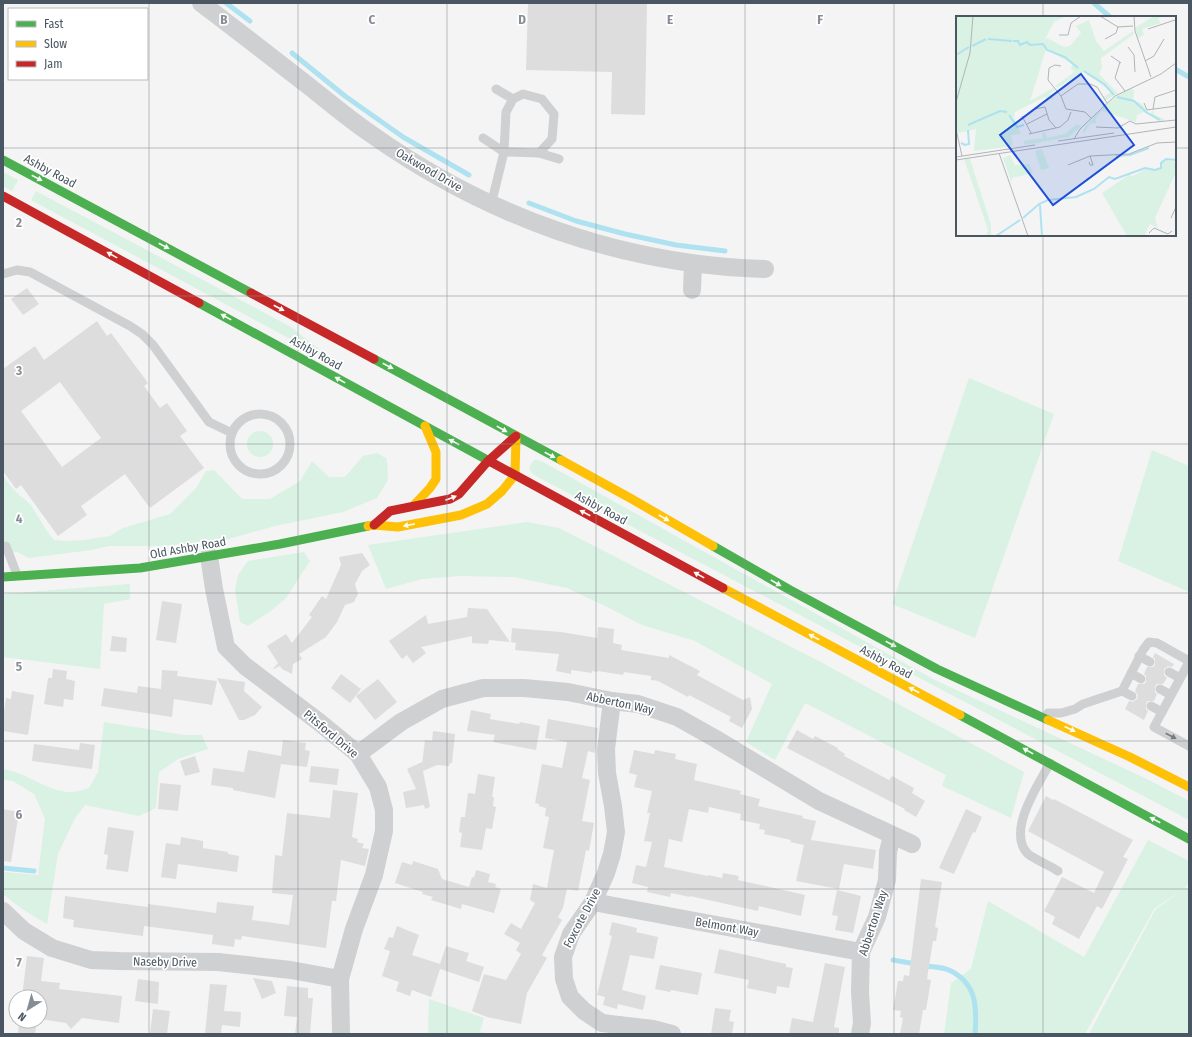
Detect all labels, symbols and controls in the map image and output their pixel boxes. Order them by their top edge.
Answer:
legend [8,8,148,80]
text: B [220,12,228,27]
text: C [369,12,376,27]
text: D [518,12,526,27]
text: E [667,12,673,27]
text: F [817,12,823,27]
inset map [956,16,1176,236]
text: Fast [44,17,63,31]
text: Slow [44,37,67,51]
text: Jam [44,57,62,71]
street label: Oakwood Drive [393,145,465,195]
street label: Ashby Road [21,151,79,191]
one-way arrow [31,175,43,181]
text: 2 [15,215,22,230]
one-way arrow [158,243,170,249]
one-way arrow [106,252,117,258]
one-way arrow [273,304,285,311]
one-way arrow [220,314,232,321]
street label: Ashby Road [288,333,344,373]
text: 3 [15,363,22,378]
one-way arrow [382,363,394,370]
one-way arrow [334,376,346,383]
one-way arrow [496,425,508,432]
one-way arrow [448,438,460,445]
one-way arrow [544,452,556,458]
street label: Ashby Road [572,488,630,528]
one-way arrow [445,494,457,500]
one-way arrow [579,509,591,516]
text: 4 [16,511,23,526]
one-way arrow [658,514,670,521]
one-way arrow [403,522,415,528]
street label: Old Ashby Road [149,534,227,562]
one-way arrow [694,571,705,578]
one-way arrow [770,579,782,586]
one-way arrow [808,633,820,640]
one-way arrow [885,641,897,648]
street label: Ashby Road [857,642,915,682]
text: 5 [16,659,22,674]
one-way arrow [908,687,920,693]
street label: Abberton Way [585,689,655,717]
street label: Pitsford Drive [301,707,361,761]
one-way arrow [1064,726,1075,732]
one-way arrow [1165,733,1177,739]
one-way arrow [1022,748,1034,755]
text: 6 [16,807,23,822]
one-way arrow [1149,817,1161,824]
street label: Foxcote Drive [560,886,604,950]
street label: Abberton Way [856,888,890,958]
street label: Belmont Way [694,915,760,940]
street label: Naseby Drive [133,954,197,970]
text: 7 [16,955,22,970]
north arrow [8,989,48,1029]
text: N [16,1009,29,1024]

